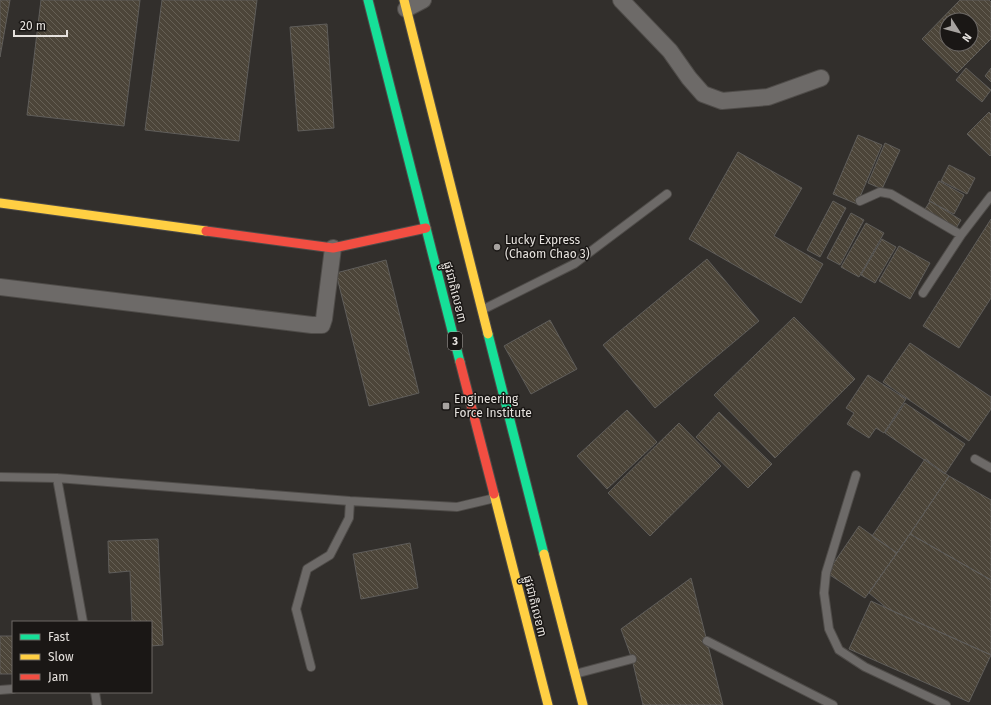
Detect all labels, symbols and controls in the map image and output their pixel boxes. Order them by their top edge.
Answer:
scale bar [14,12,67,38]
north arrow [939,12,979,52]
text: 20 m [20,19,46,33]
text: N [959,31,974,44]
place label: Lucky Express (Chaom Chao 3) [505,233,590,261]
marker: Lucky Express (Chaom Chao 3) [492,242,502,252]
street label: ផ្លូវជាតិលេខ៣ [437,260,469,325]
road number: 3 [448,332,462,350]
place label: Engineering Force Institute [454,392,532,420]
marker: Engineering Force Institute [441,401,451,411]
street label: ផ្លូវជាតិលេខ៣ [517,574,549,639]
legend [12,621,152,693]
text: Fast [48,630,70,644]
text: Slow [48,650,74,664]
text: Jam [48,670,68,684]

